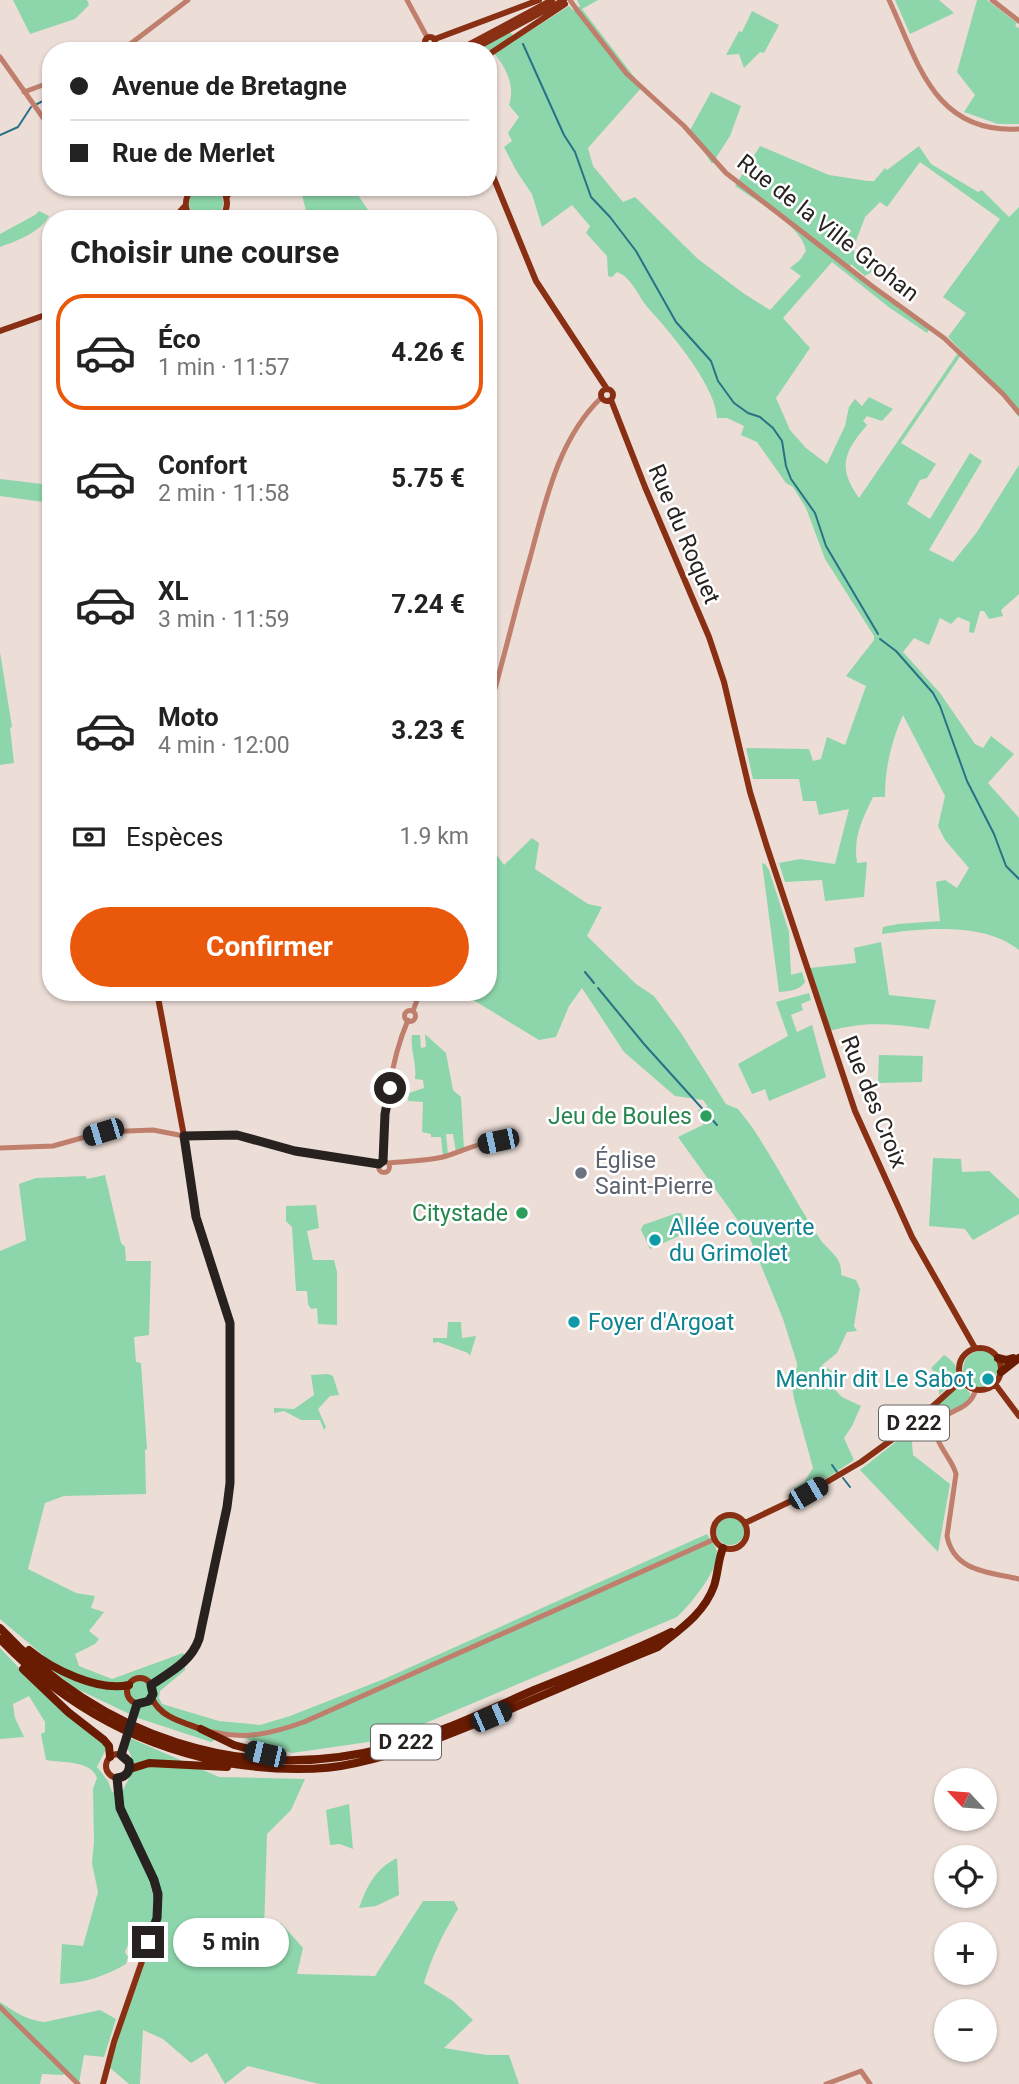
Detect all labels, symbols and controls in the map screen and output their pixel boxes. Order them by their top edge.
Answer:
text: Avenue de Bretagne [112,71,347,101]
text: Rue de Merlet [112,138,275,168]
street label: Rue de la Ville Grohan [732,149,924,307]
text: Choisir une course [70,233,339,271]
icon: car [74,321,137,384]
text: Éco [158,324,201,354]
text: 4.26 € [391,337,465,367]
text: 1 min · 11:57 [158,354,290,381]
icon: car [74,447,137,510]
text: Confort [158,450,247,480]
street label: Rue du Roquet [642,460,726,608]
text: 5.75 € [391,463,465,493]
text: 2 min · 11:58 [158,480,290,507]
icon: car [74,573,137,636]
text: XL [158,576,189,606]
text: 7.24 € [391,589,465,619]
text: 3 min · 11:59 [158,606,290,633]
icon: car [74,699,137,762]
text: Moto [158,702,219,732]
text: 3.23 € [391,715,465,745]
text: 4 min · 12:00 [158,732,290,759]
icon: cash [70,818,108,856]
text: Espèces [126,822,223,852]
text: 1.9 km [400,823,469,850]
button: Confirmer [70,907,469,987]
street label: Rue des Croix [835,1032,913,1172]
route start [374,1072,406,1104]
place label: Jeu de Boules [548,1103,692,1130]
marker: Jeu de Boules [698,1108,714,1124]
car [80,1116,127,1148]
car [476,1126,521,1156]
place label: Église Saint-Pierre [595,1146,713,1200]
marker: Église Saint-Pierre [573,1165,589,1181]
place label: Citystade [412,1200,508,1227]
marker: Citystade [514,1205,530,1221]
place label: Allée couverte du Grimolet [669,1214,814,1267]
marker: Allée couverte du Grimolet [647,1232,663,1248]
place label: Foyer d'Argoat [588,1309,734,1336]
marker: Foyer d'Argoat [566,1314,582,1330]
place label: Menhir dit Le Sabot [775,1366,974,1393]
marker: Menhir dit Le Sabot [980,1371,996,1387]
road number: D 222 [879,1406,949,1440]
car [785,1473,832,1513]
car [468,1699,515,1735]
road number: D 222 [371,1724,441,1760]
car [243,1739,288,1769]
north arrow [934,1768,998,1830]
map controls [934,1768,997,2062]
button: locate [934,1845,997,1908]
callout: 5 min [172,1918,288,1966]
button: + [934,1922,997,1985]
route end [132,1926,164,1958]
text: 5 min [202,1929,260,1956]
button: − [934,1999,997,2062]

